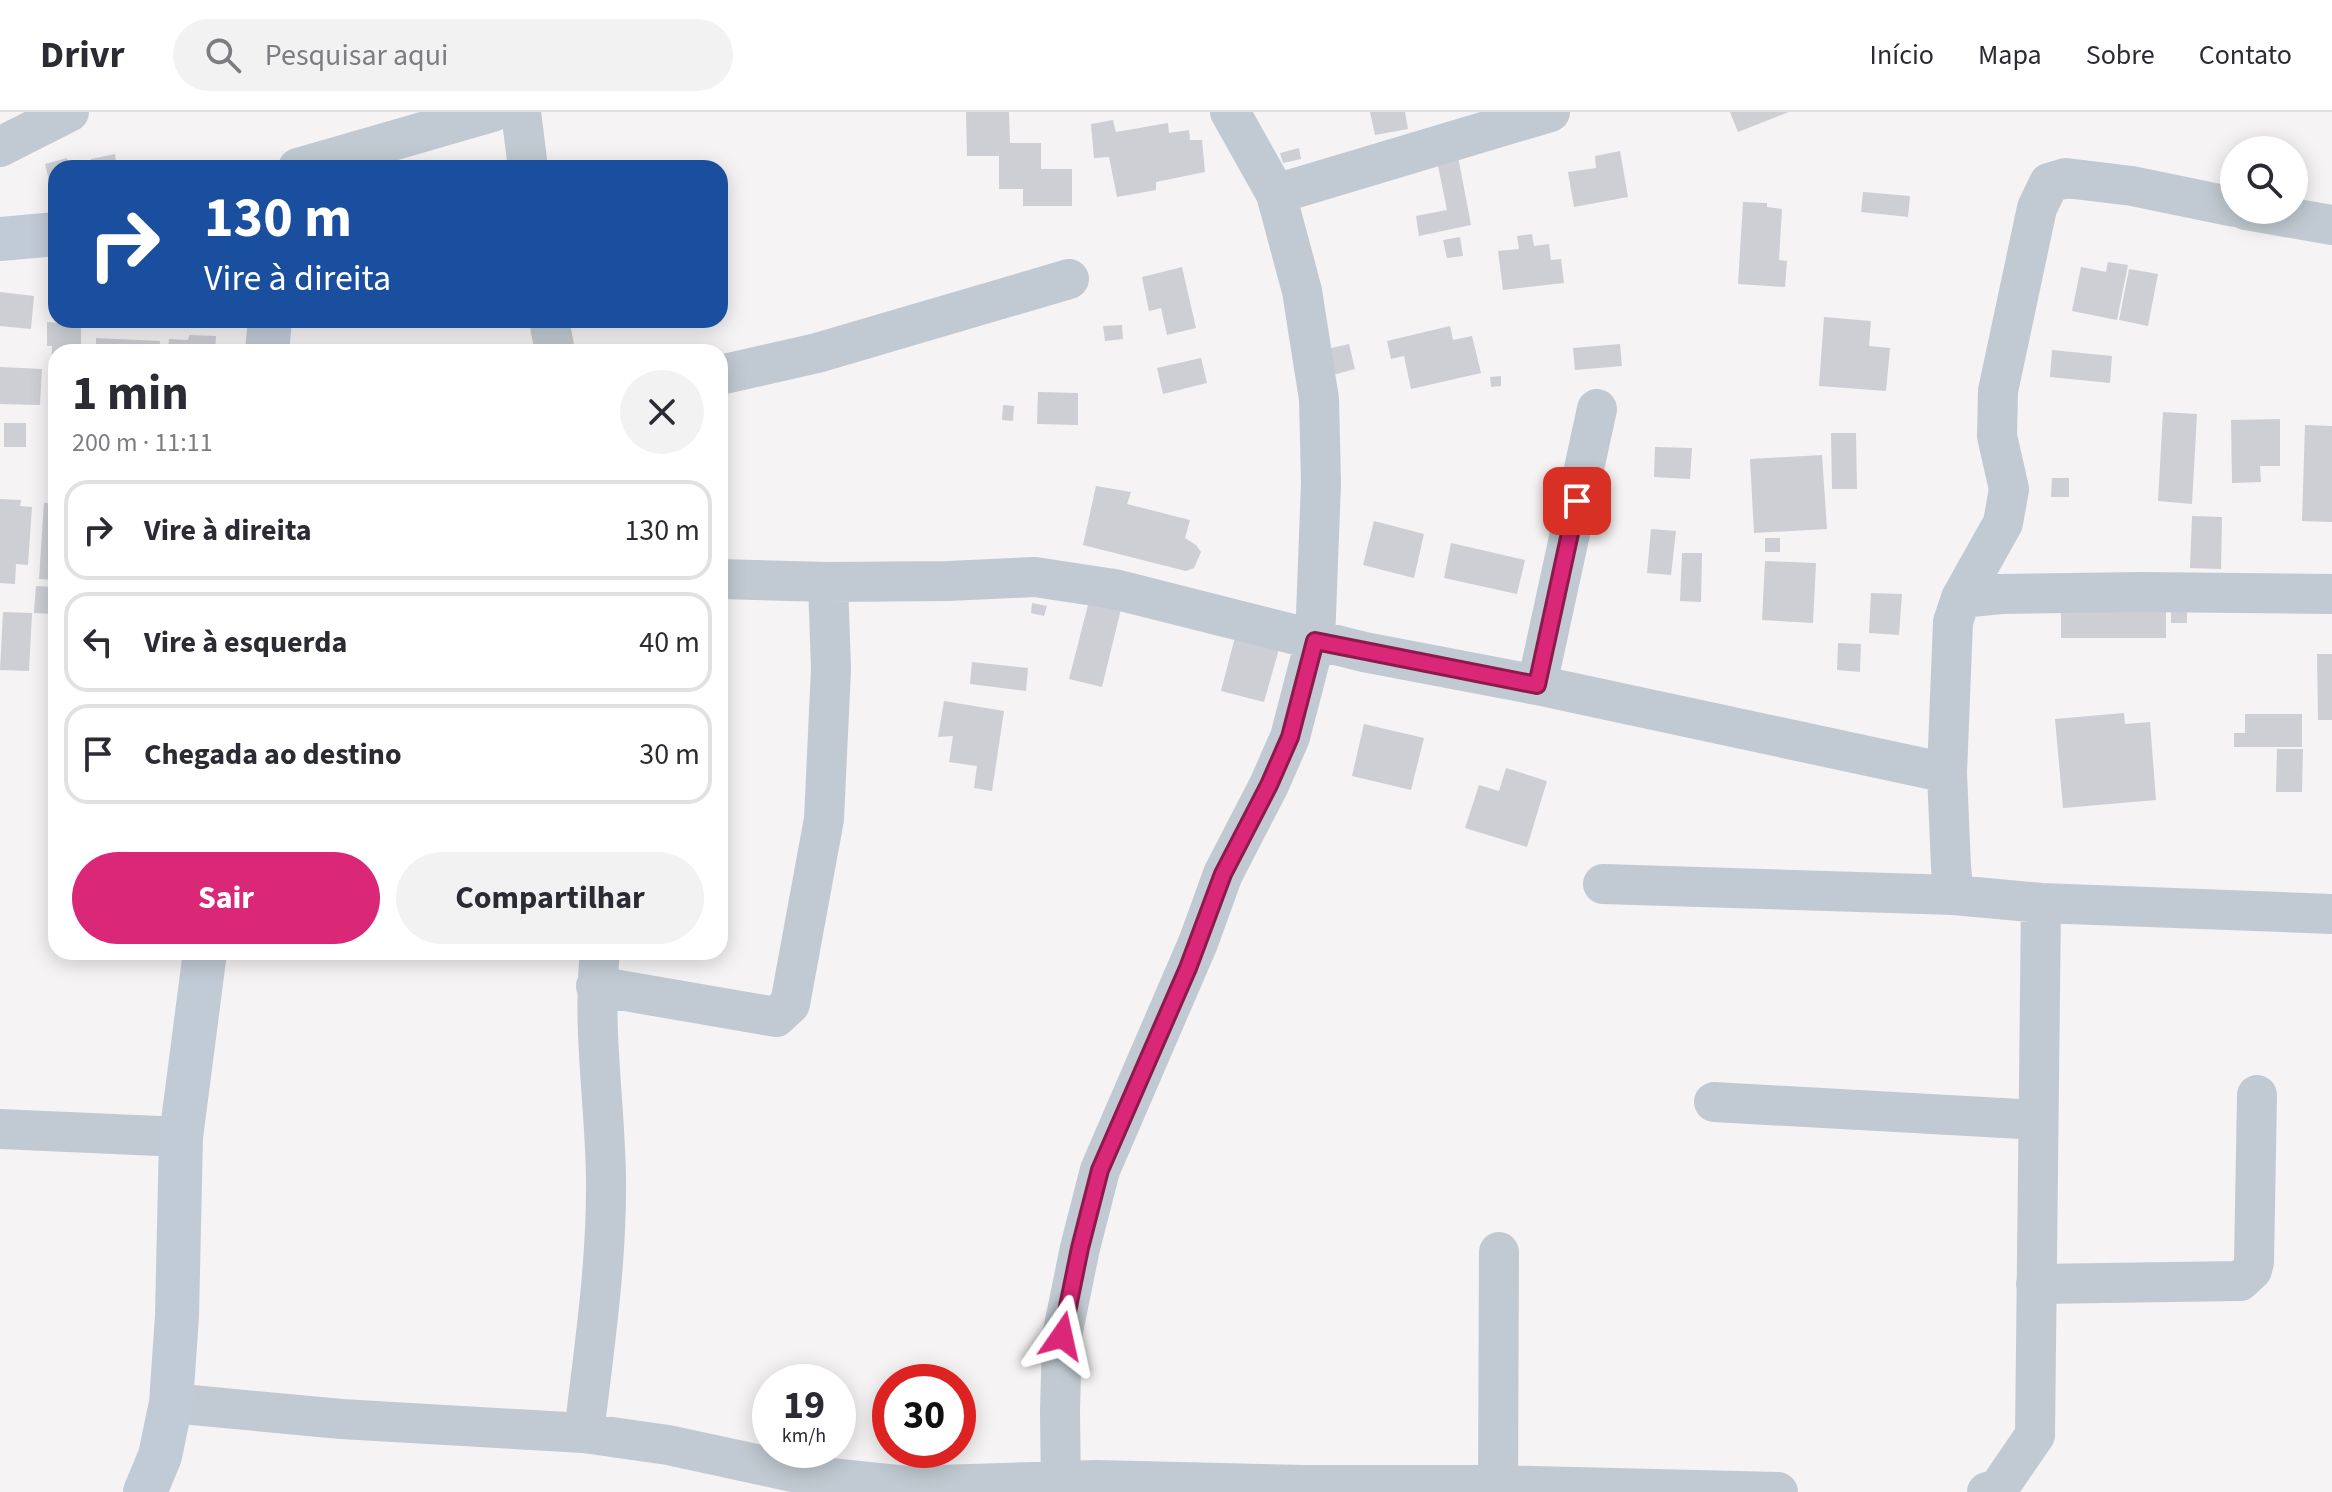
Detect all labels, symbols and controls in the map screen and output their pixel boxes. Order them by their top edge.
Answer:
search box [173,19,733,91]
text: Drivr [40,28,125,82]
icon: search [201,33,245,77]
text: Pesquisar aqui [265,34,448,77]
text: Início [1870,35,1934,75]
text: Mapa [1978,35,2042,75]
text: Sobre [2086,35,2155,75]
text: Contato [2199,35,2292,75]
map controls [2220,136,2308,224]
button: search [2220,136,2308,224]
text: 130 m [204,179,352,258]
icon: right [72,192,176,296]
text: Vire à direita [204,253,391,304]
text: 1 min [72,360,189,428]
button: close [620,370,704,454]
text: 200 m · 11:11 [72,424,213,461]
pin [1543,467,1611,535]
icon: arrive [1555,479,1599,523]
icon: right [76,508,120,552]
text: Vire à direita [144,509,312,552]
text: 130 m [624,509,700,552]
icon: left [76,620,120,664]
text: Vire à esquerda [144,621,347,664]
text: 40 m [639,621,700,664]
icon: arrive [76,732,120,776]
text: Chegada ao destino [144,733,402,776]
text: 30 m [639,733,700,776]
button: Sair [72,852,380,944]
button: Compartilhar [396,852,704,944]
position arrow [1020,1294,1104,1378]
speed limit sign: 30 [872,1364,976,1468]
text: 19 [783,1377,825,1434]
text: km/h [782,1422,826,1450]

